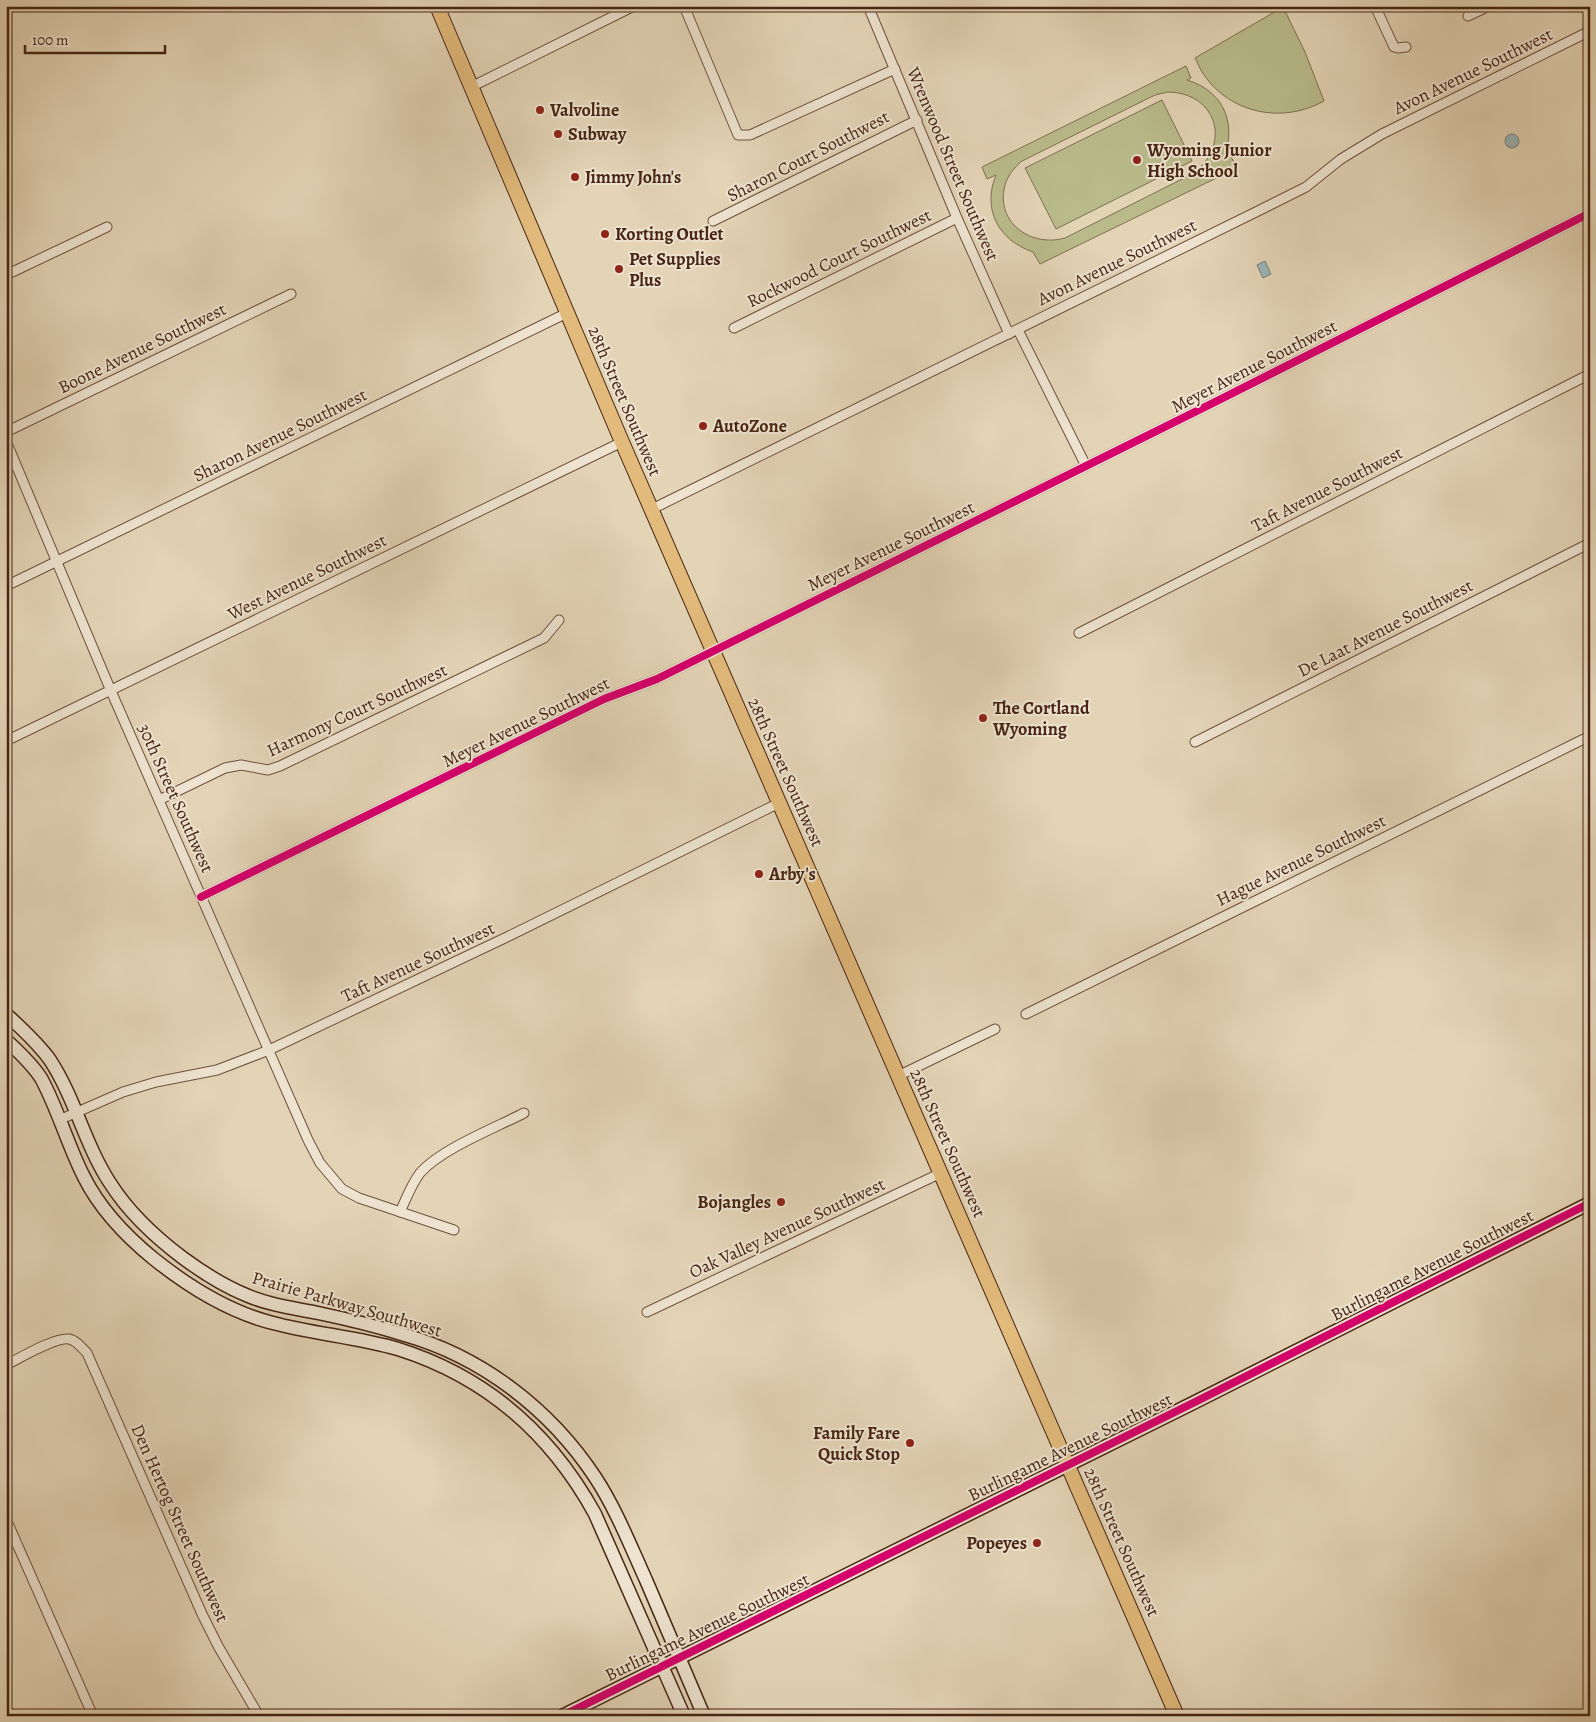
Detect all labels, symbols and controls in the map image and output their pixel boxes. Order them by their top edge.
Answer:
scale bar [25,22,165,54]
street label: Avon Avenue Southwest [1389,22,1557,120]
text: 100 m [32,30,69,50]
street label: Wrenwood Street Southwest [901,62,1005,265]
place label: Valvoline [549,98,619,122]
marker: Valvoline [534,104,546,116]
street label: Sharon Court Southwest [723,105,893,207]
place label: Subway [568,122,627,146]
marker: Subway [552,128,564,140]
place label: Wyoming Junior High School [1146,138,1272,183]
marker: Wyoming Junior High School [1131,154,1143,166]
place label: Jimmy John's [585,165,681,189]
marker: Jimmy John's [569,171,581,183]
street label: Rockwood Court Southwest [743,203,935,313]
street label: Avon Avenue Southwest [1033,213,1201,311]
place label: Korting Outlet [615,222,724,246]
marker: Korting Outlet [599,228,611,240]
place label: Pet Supplies Plus [629,247,721,292]
marker: Pet Supplies Plus [613,263,625,275]
street label: Boone Avenue Southwest [54,297,230,399]
street label: Meyer Avenue Southwest [1167,314,1341,418]
street label: 28th Street Southwest [583,322,668,480]
street label: Sharon Avenue Southwest [189,382,371,488]
place label: AutoZone [712,414,787,438]
marker: AutoZone [697,420,709,432]
street label: Taft Avenue Southwest [1247,440,1407,537]
street label: Meyer Avenue Southwest [803,495,979,597]
street label: West Avenue Southwest [223,528,391,626]
street label: De Laat Avenue Southwest [1293,573,1477,683]
street label: Harmony Court Southwest [263,658,451,762]
street label: Meyer Avenue Southwest [438,671,614,773]
street label: 28th Street Southwest [742,694,830,850]
place label: The Cortland Wyoming [992,696,1090,741]
marker: The Cortland Wyoming [977,712,989,724]
street label: 30th Street Southwest [132,720,220,876]
street label: Hague Avenue Southwest [1212,808,1390,912]
place label: Arby's [768,862,816,886]
marker: Arby's [753,868,765,880]
street label: Taft Avenue Southwest [337,916,499,1008]
street label: 28th Street Southwest [904,1065,992,1221]
street label: Oak Valley Avenue Southwest [685,1172,889,1284]
place label: Bojangles [697,1190,771,1214]
marker: Bojangles [775,1196,787,1208]
street label: Burlingame Avenue Southwest [1327,1203,1537,1327]
street label: Prairie Parkway Southwest [249,1265,445,1343]
street label: Burlingame Avenue Southwest [964,1387,1176,1507]
street label: Den Hertog Street Southwest [125,1420,235,1626]
place label: Family Fare Quick Stop [813,1421,900,1466]
marker: Family Fare Quick Stop [904,1437,916,1449]
street label: 28th Street Southwest [1078,1464,1166,1620]
place label: Popeyes [966,1531,1027,1555]
marker: Popeyes [1031,1537,1043,1549]
street label: Burlingame Avenue Southwest [601,1567,813,1687]

